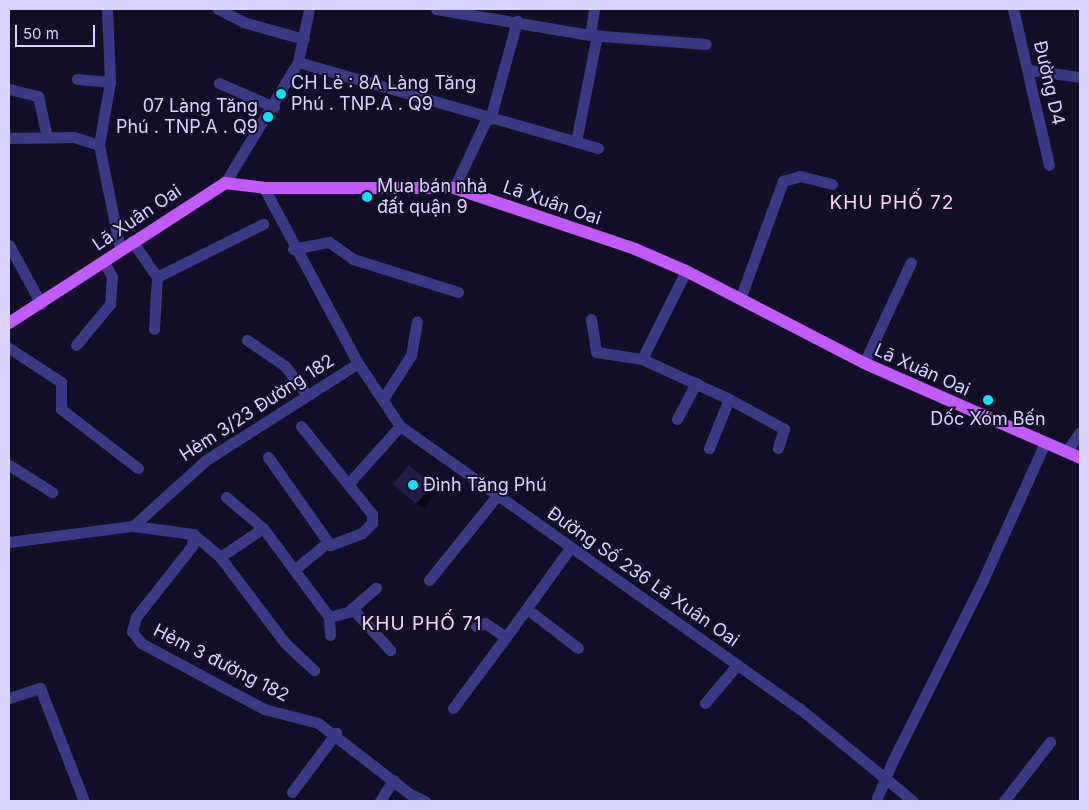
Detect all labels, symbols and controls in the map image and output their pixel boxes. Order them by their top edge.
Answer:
scale bar [18,15,98,47]
text: 50 m [23,24,59,43]
street label: Đường D4 [1029,39,1069,127]
place label: CH Lẻ : 8A Làng Tăng Phú . TNP.A . Q9 [291,73,476,116]
marker: CH Lẻ : 8A Làng Tăng Phú . TNP.A . Q9 [275,88,287,100]
place label: 07 Làng Tăng Phú . TNP.A . Q9 [116,96,258,138]
marker: 07 Làng Tăng Phú . TNP.A . Q9 [262,111,274,123]
place label: Mua bán nhà đất quận 9 [377,176,487,218]
street label: Lã Xuân Oai [500,176,604,230]
street label: Lã Xuân Oai [89,180,185,256]
marker: Mua bán nhà đất quận 9 [361,191,373,203]
district label: KHU PHỐ 72 [828,192,956,214]
street label: Lã Xuân Oai [871,339,973,401]
street label: Hẻm 3/23 Đường 182 [176,350,338,466]
marker: Dốc Xóm Bến [982,394,994,406]
place label: Dốc Xóm Bến [930,408,1046,430]
place label: Đình Tăng Phú [423,474,547,496]
marker: Đình Tăng Phú [407,479,419,491]
street label: Đường Số 236 Lã Xuân Oai [543,502,743,652]
district label: KHU PHỐ 71 [360,613,484,635]
street label: Hẻm 3 đường 182 [150,619,292,707]

